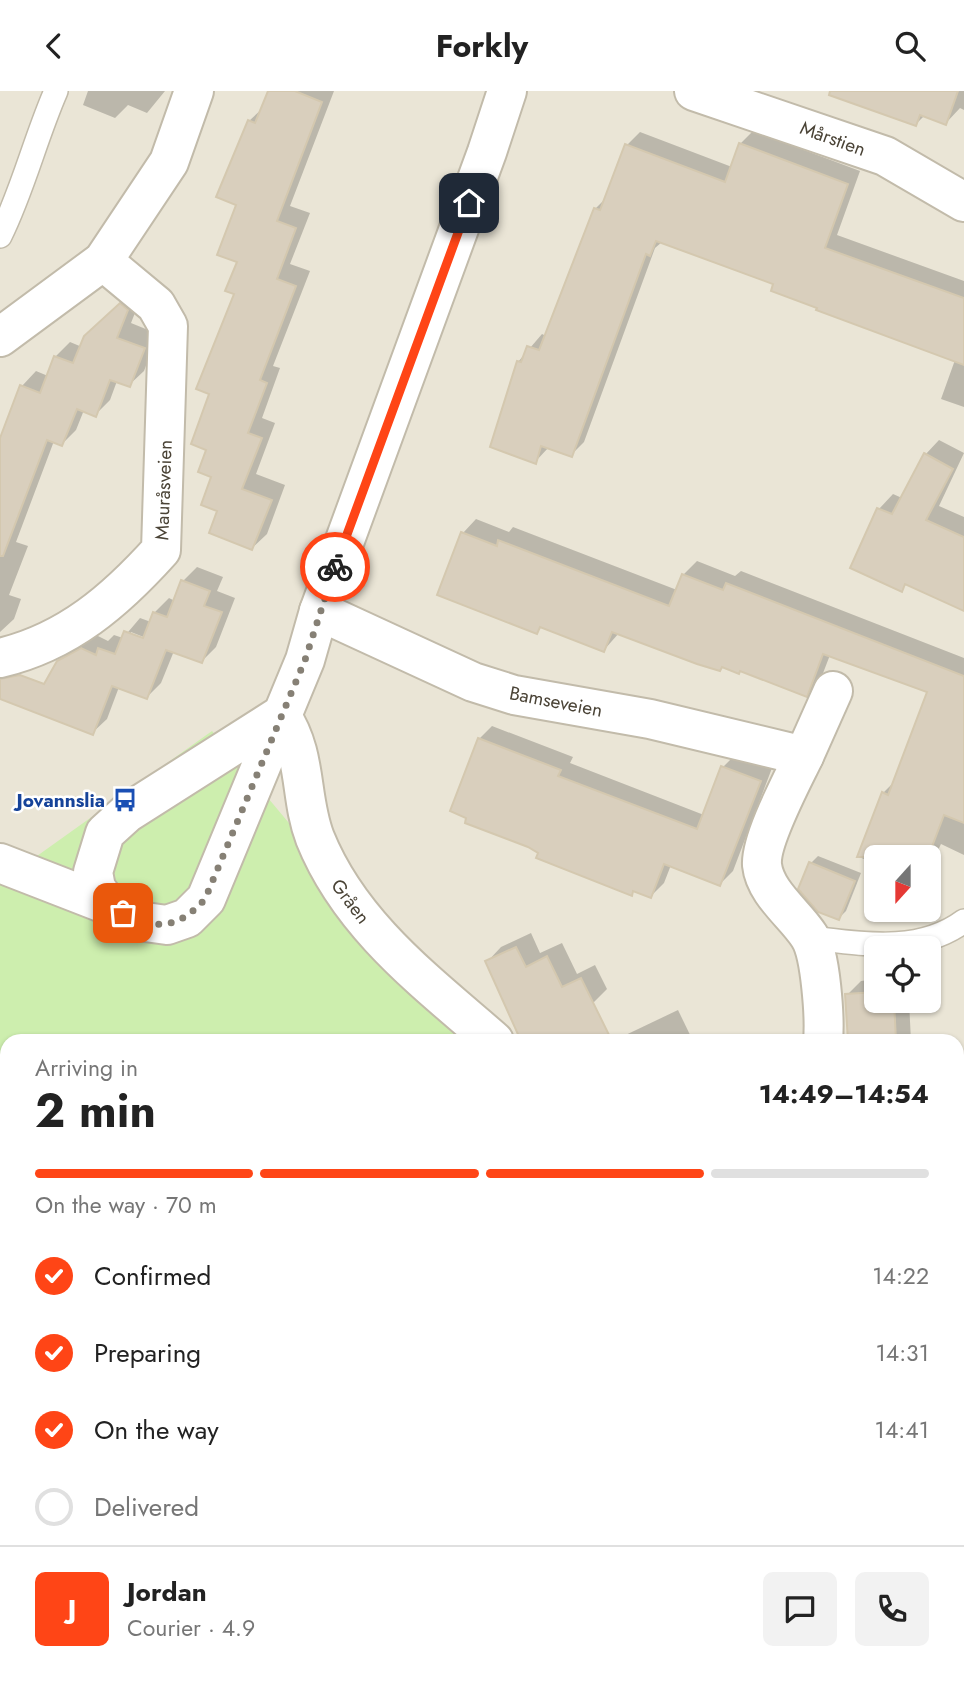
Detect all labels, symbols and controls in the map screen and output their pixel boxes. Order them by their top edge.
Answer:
text: Forkly [436,23,528,69]
icon: back [35,27,73,65]
icon: search [891,27,929,65]
street label: Mårstien [796,114,869,163]
pin [439,173,499,233]
icon: home [450,184,488,222]
street label: Mauråsveien [148,439,179,541]
courier [300,532,370,602]
icon: bike [316,548,354,586]
street label: Bamseveien [507,679,605,724]
bus stop icon: Jovannslia [111,786,139,814]
place label: Jovannslia [12,787,105,814]
north arrow [864,845,942,922]
map controls [864,845,941,1013]
street label: Gråen [325,873,376,929]
pin [93,883,153,943]
icon: bag [104,894,142,932]
button: locate [864,936,941,1013]
text: Arriving in [35,1051,138,1085]
text: 14:49–14:54 [759,1075,929,1113]
text: 2 min [35,1078,156,1144]
text: On the way · 70 m [35,1188,217,1222]
icon: check [35,1257,73,1295]
text: Confirmed [94,1257,211,1295]
text: 14:22 [872,1259,929,1293]
icon: check [35,1334,73,1372]
text: Preparing [94,1334,201,1372]
text: 14:31 [875,1336,929,1370]
icon: check [35,1411,73,1449]
text: On the way [94,1411,219,1449]
text: 14:41 [875,1413,929,1447]
text: Delivered [94,1488,199,1526]
button: chat [763,1572,837,1646]
button: phone [855,1572,929,1646]
text: Jordan [127,1573,207,1611]
text: J [68,1590,76,1628]
text: Courier · 4.9 [127,1611,255,1645]

